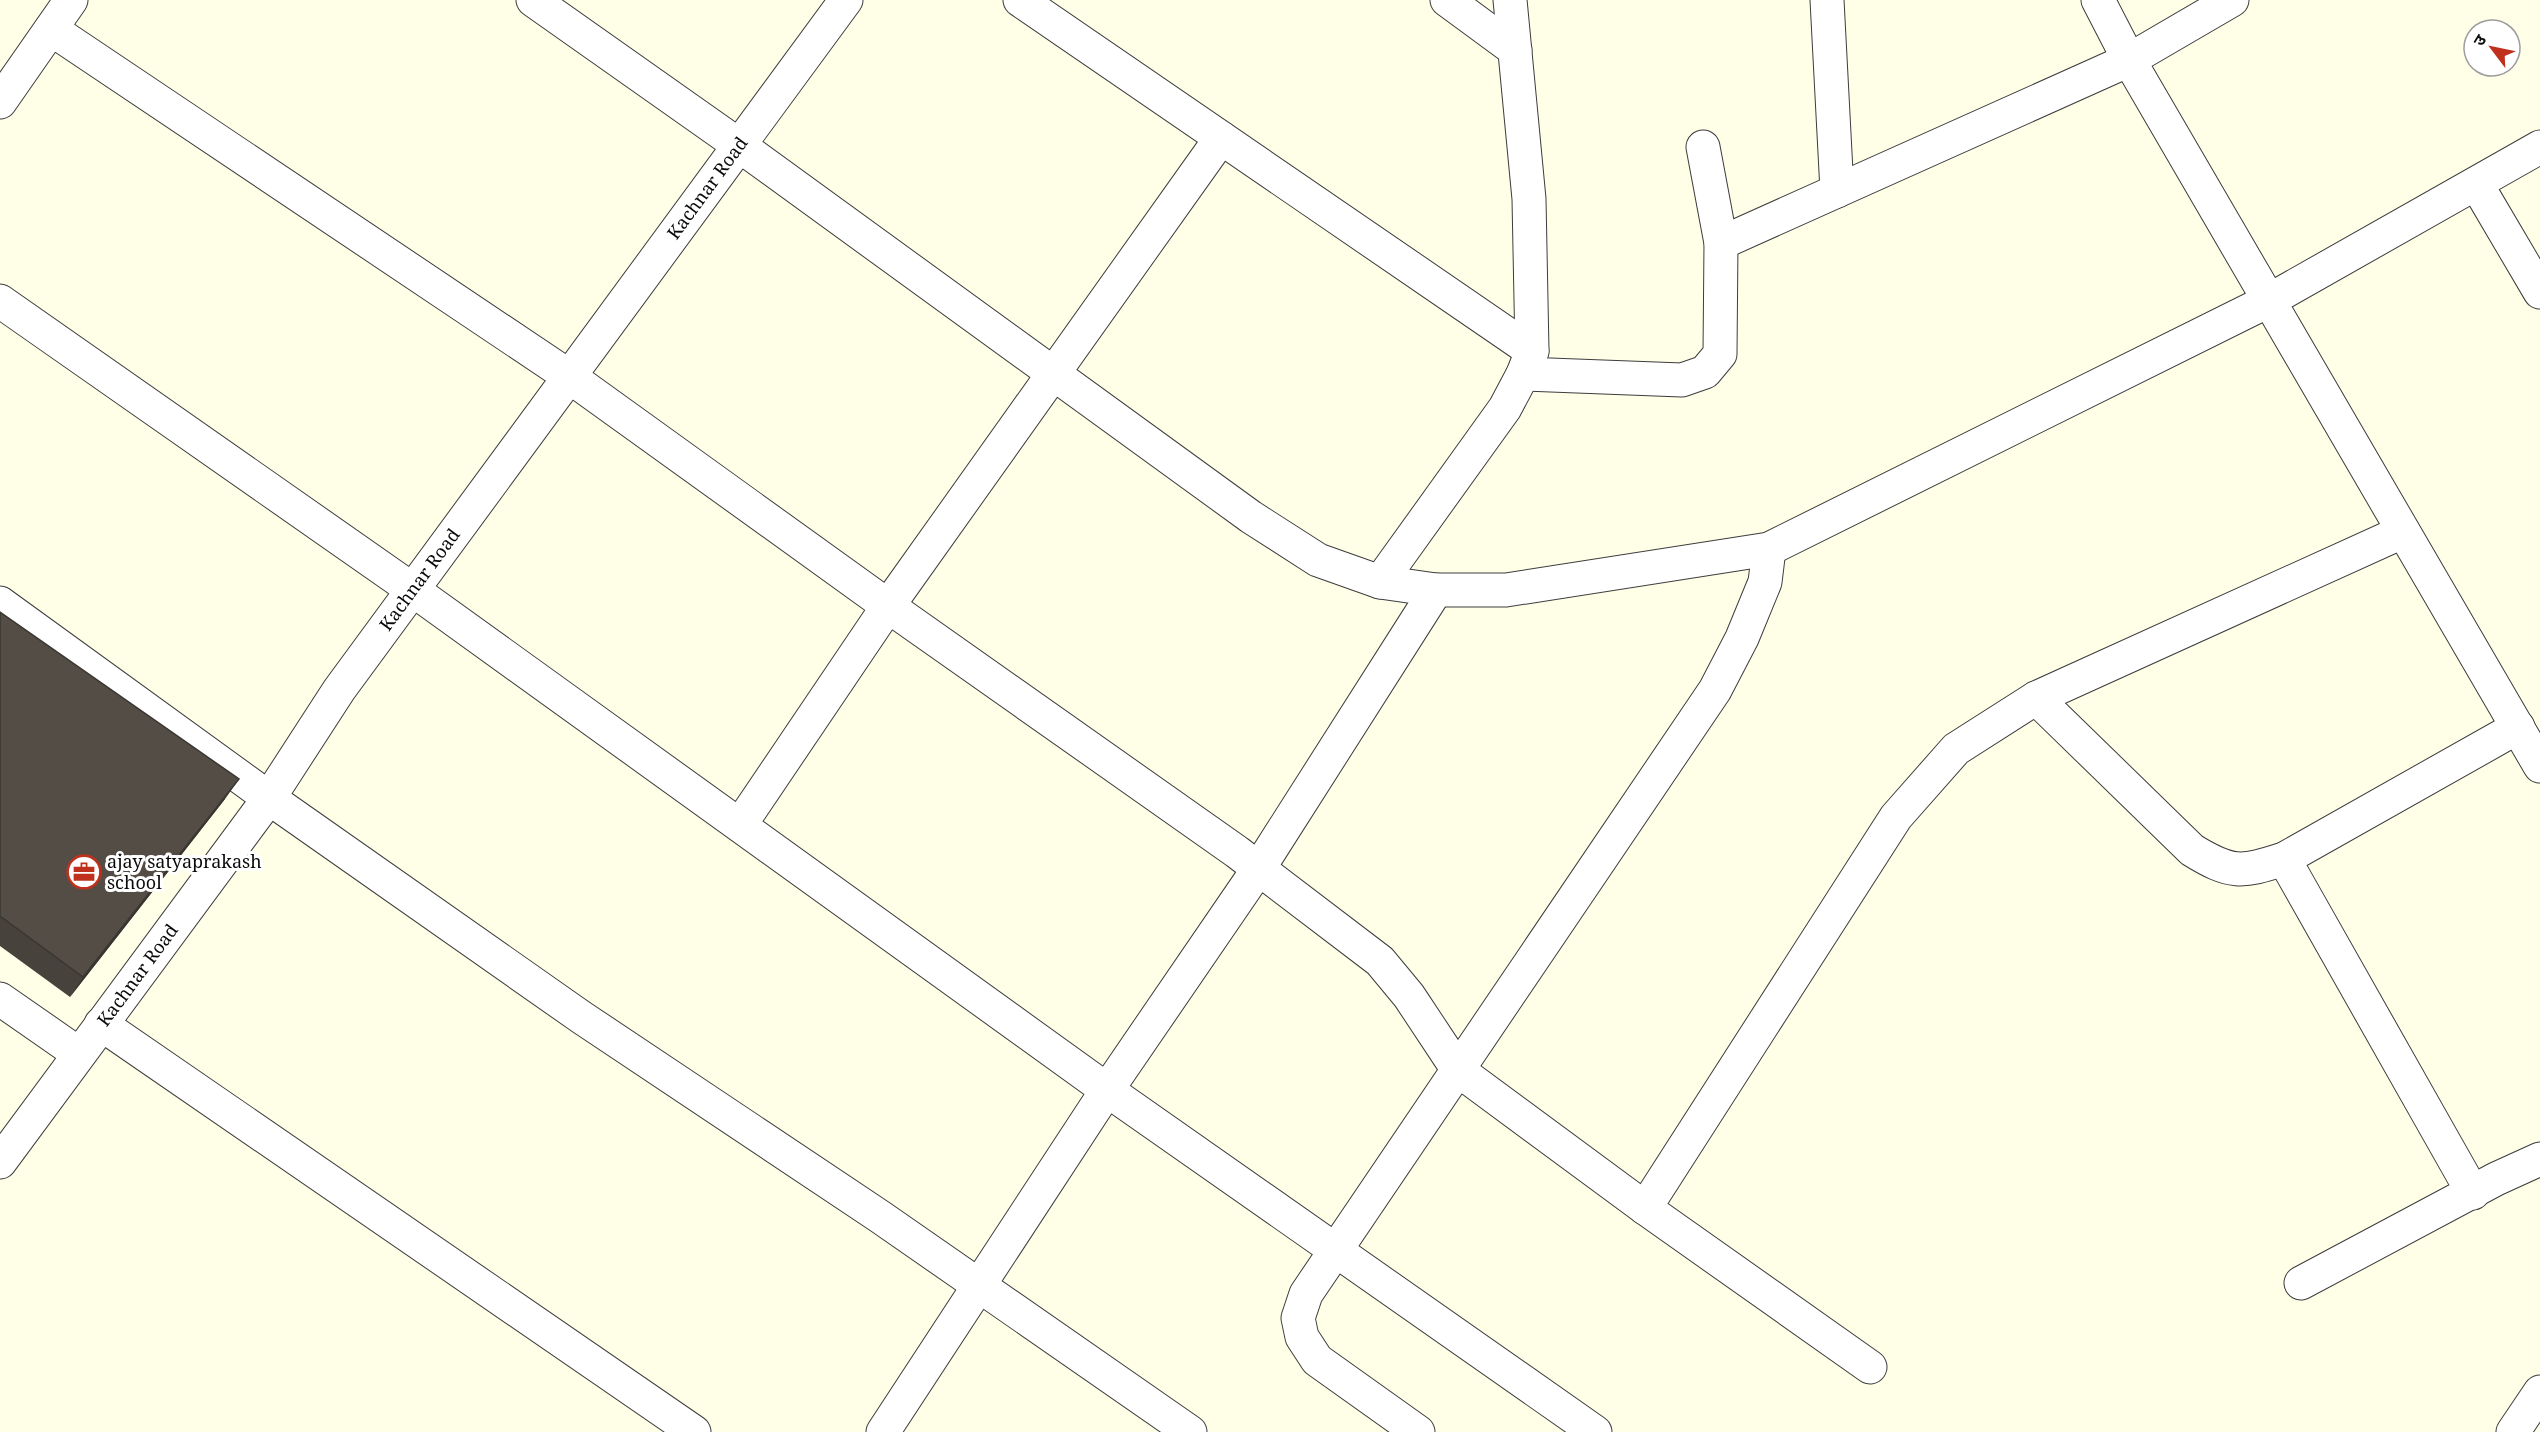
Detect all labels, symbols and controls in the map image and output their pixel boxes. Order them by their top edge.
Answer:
north arrow [2462,18,2522,78]
text: उ [2467,30,2491,50]
street label: Kachnar Road [661,132,753,244]
street label: Kachnar Road [374,523,465,635]
place label: ajay satyaprakash school [107,849,262,894]
office icon: ajay satyaprakash school [66,854,102,890]
street label: Kachnar Road [91,919,183,1031]

